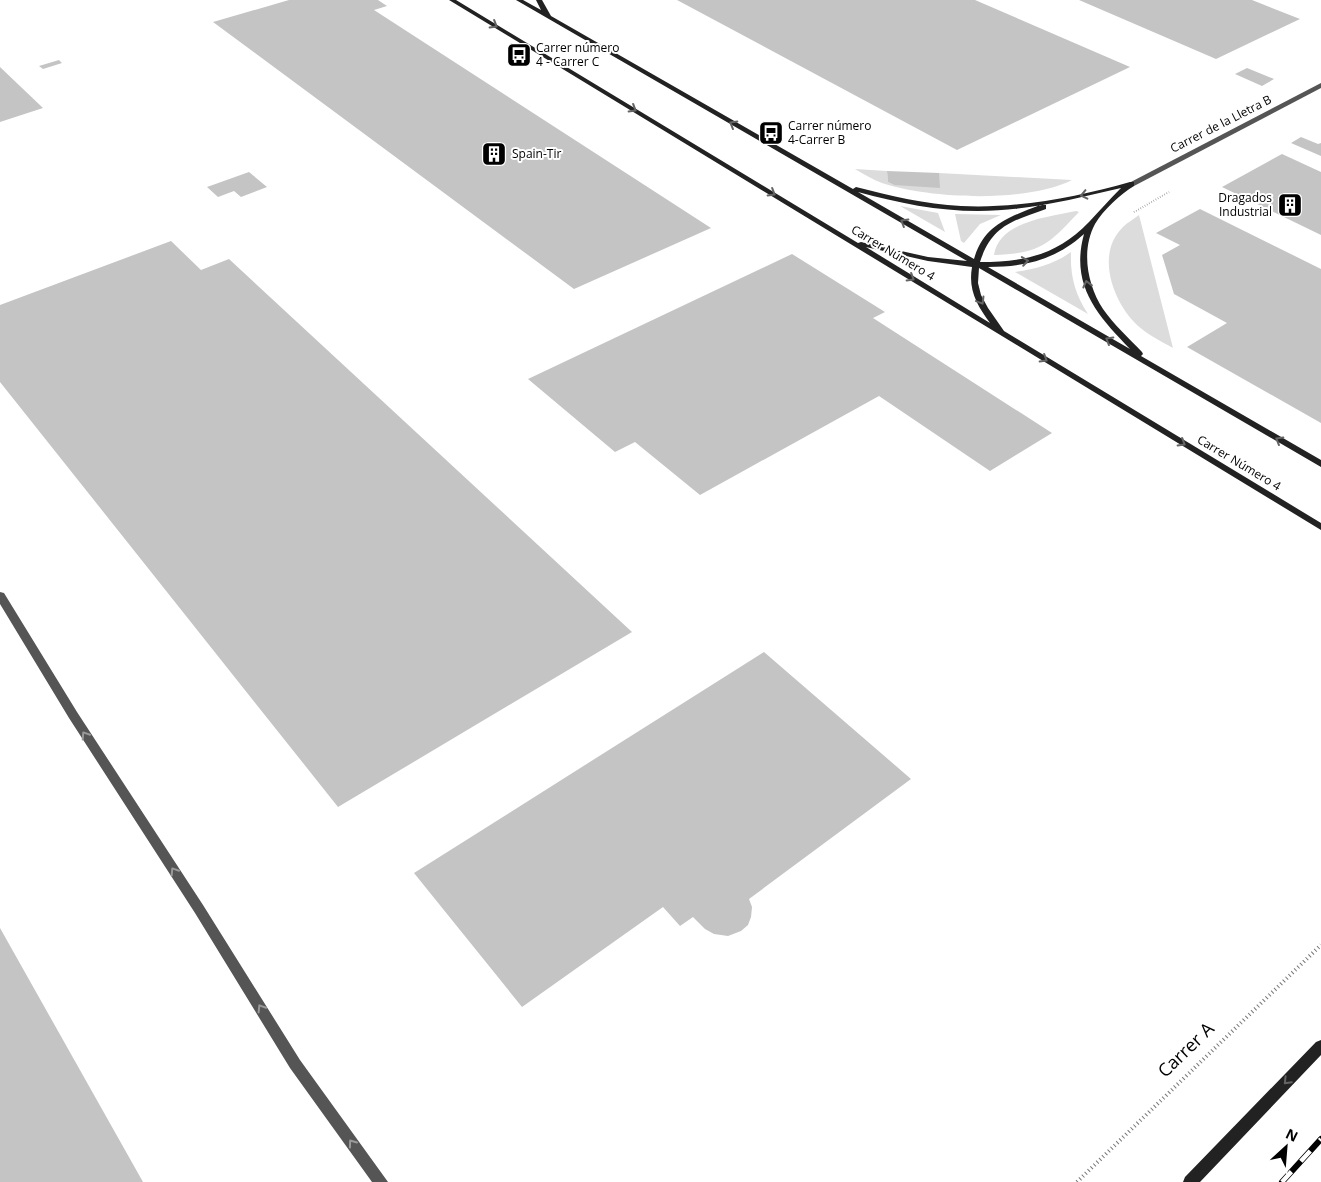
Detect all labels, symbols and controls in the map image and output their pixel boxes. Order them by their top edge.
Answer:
one-way arrow [488,19,497,29]
place label: Carrer número 4 - Carrer C [536,39,619,70]
bus stop icon: Carrer número 4 - Carrer C [506,42,532,68]
street label: Carrer de la Lletra B [1167,91,1275,156]
one-way arrow [627,103,636,113]
place label: Carrer número 4-Carrer B [788,117,871,148]
one-way arrow [729,120,738,130]
bus stop icon: Carrer número 4-Carrer B [758,120,784,146]
building icon: Spain-Tir [481,141,507,167]
place label: Spain-Tir [512,145,561,162]
one-way arrow [766,187,775,197]
one-way arrow [1079,189,1088,200]
place label: Dragados Industrial [1218,189,1272,220]
building icon: Dragados Industrial [1277,192,1303,218]
one-way arrow [901,218,910,228]
street label: Carrer Número 4 [848,221,939,284]
one-way arrow [1021,256,1029,266]
one-way arrow [905,271,914,281]
one-way arrow [1082,279,1093,288]
one-way arrow [974,295,984,304]
one-way arrow [1105,336,1114,346]
one-way arrow [1038,352,1047,362]
street label: Carrer Número 4 [1194,431,1285,494]
one-way arrow [1275,436,1284,446]
one-way arrow [1177,437,1186,447]
one-way arrow [82,731,92,740]
one-way arrow [171,867,181,876]
one-way arrow [257,1005,267,1014]
street label: Carrer A [1152,1016,1219,1082]
one-way arrow [1284,1075,1293,1084]
north arrow [1261,1122,1311,1172]
text: N [1283,1124,1301,1146]
one-way arrow [349,1139,358,1148]

